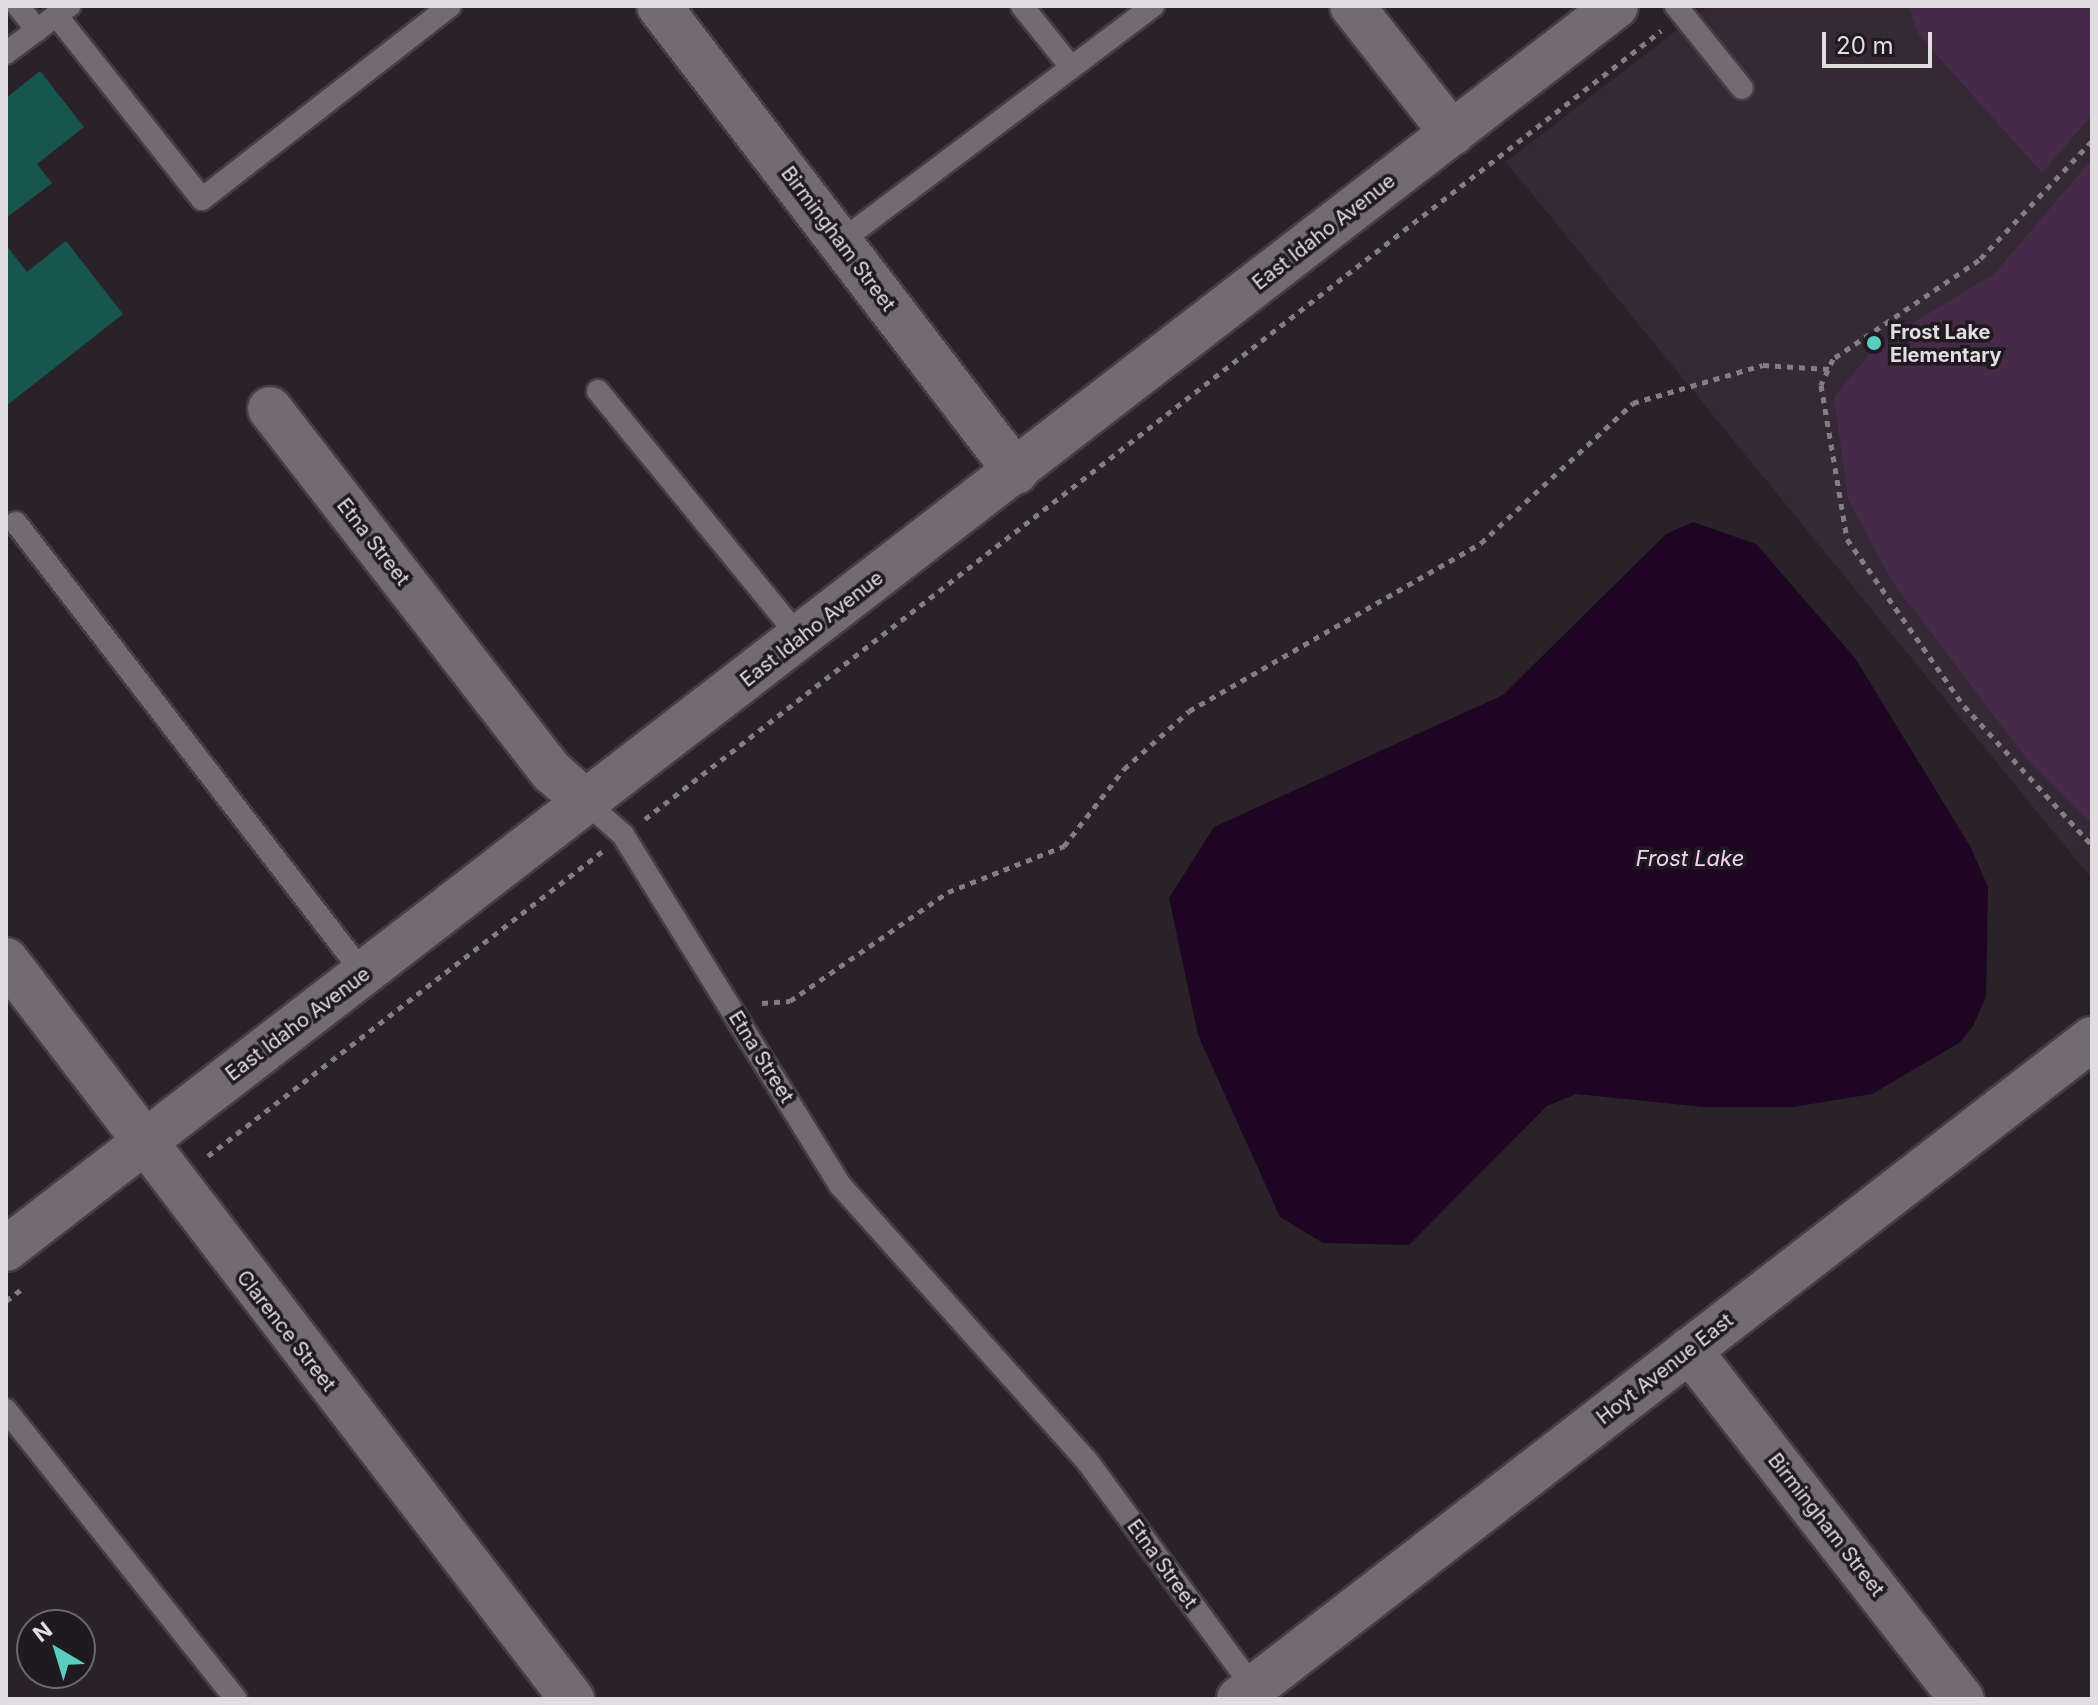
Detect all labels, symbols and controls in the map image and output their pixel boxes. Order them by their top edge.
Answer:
scale bar [1826,16,1936,66]
text: 20 m [1836,31,1894,60]
street label: Birmingham Street [776,162,900,316]
street label: East Idaho Avenue [1248,169,1400,295]
place label: Frost Lake Elementary [1890,320,2002,367]
marker: Frost Lake Elementary [1865,334,1883,352]
street label: Etna Street [332,494,414,590]
street label: East Idaho Avenue [736,566,888,692]
water label: Frost Lake [1636,846,1744,872]
street label: East Idaho Avenue [221,962,375,1086]
street label: Etna Street [723,1007,799,1107]
street label: Clarence Street [231,1266,341,1396]
street label: Hoyt Avenue East [1592,1308,1738,1430]
street label: Birmingham Street [1763,1449,1889,1601]
street label: Etna Street [1122,1515,1202,1613]
north arrow [16,1609,96,1689]
text: N [28,1616,57,1647]

